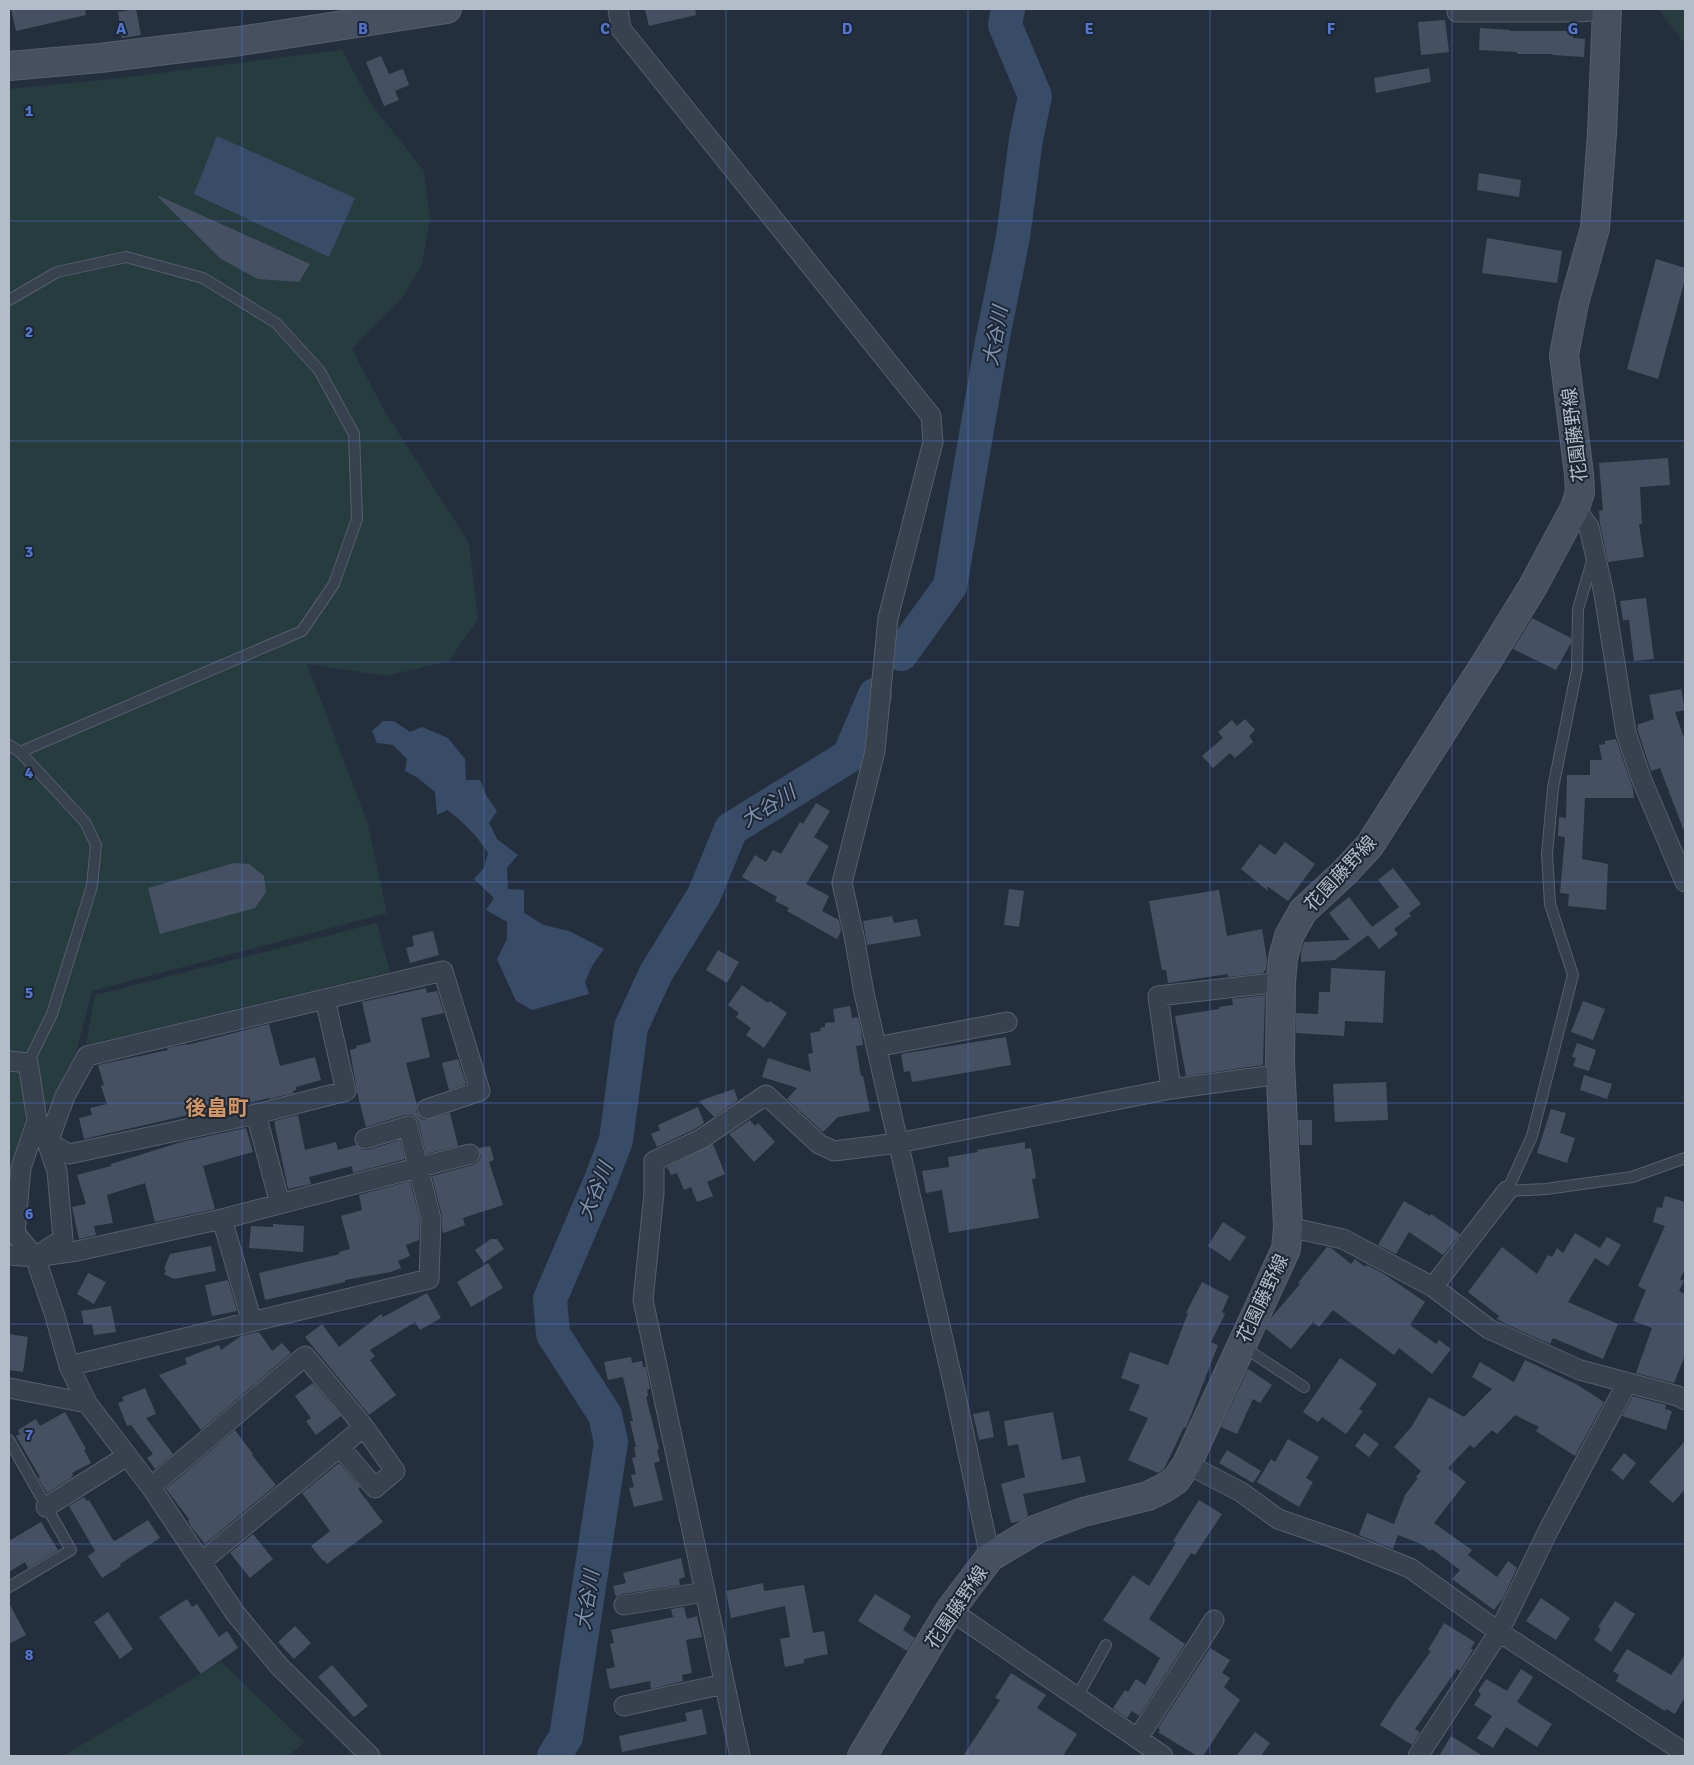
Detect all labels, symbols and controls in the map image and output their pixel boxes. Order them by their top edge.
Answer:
text: A [116,19,127,39]
text: B [358,19,368,39]
text: C [600,19,610,39]
text: D [842,19,853,39]
text: E [1084,19,1094,39]
text: F [1327,19,1336,39]
text: G [1568,19,1578,39]
text: 1 [25,101,34,121]
water label: 大谷川 [978,302,1013,368]
text: 2 [25,322,33,342]
street label: 花園藤野線 [1557,386,1593,483]
text: 3 [25,542,33,562]
text: 4 [25,763,34,783]
water label: 大谷川 [736,779,802,833]
street label: 花園藤野線 [1300,831,1382,917]
text: 5 [25,983,33,1003]
district label: 後畠町 [186,1095,249,1121]
water label: 大谷川 [573,1157,619,1224]
text: 6 [25,1204,34,1224]
street label: 花園藤野線 [1232,1250,1294,1347]
text: 7 [25,1425,34,1445]
street label: 花園藤野線 [920,1561,993,1654]
water label: 大谷川 [570,1567,605,1632]
text: 8 [25,1645,34,1665]

